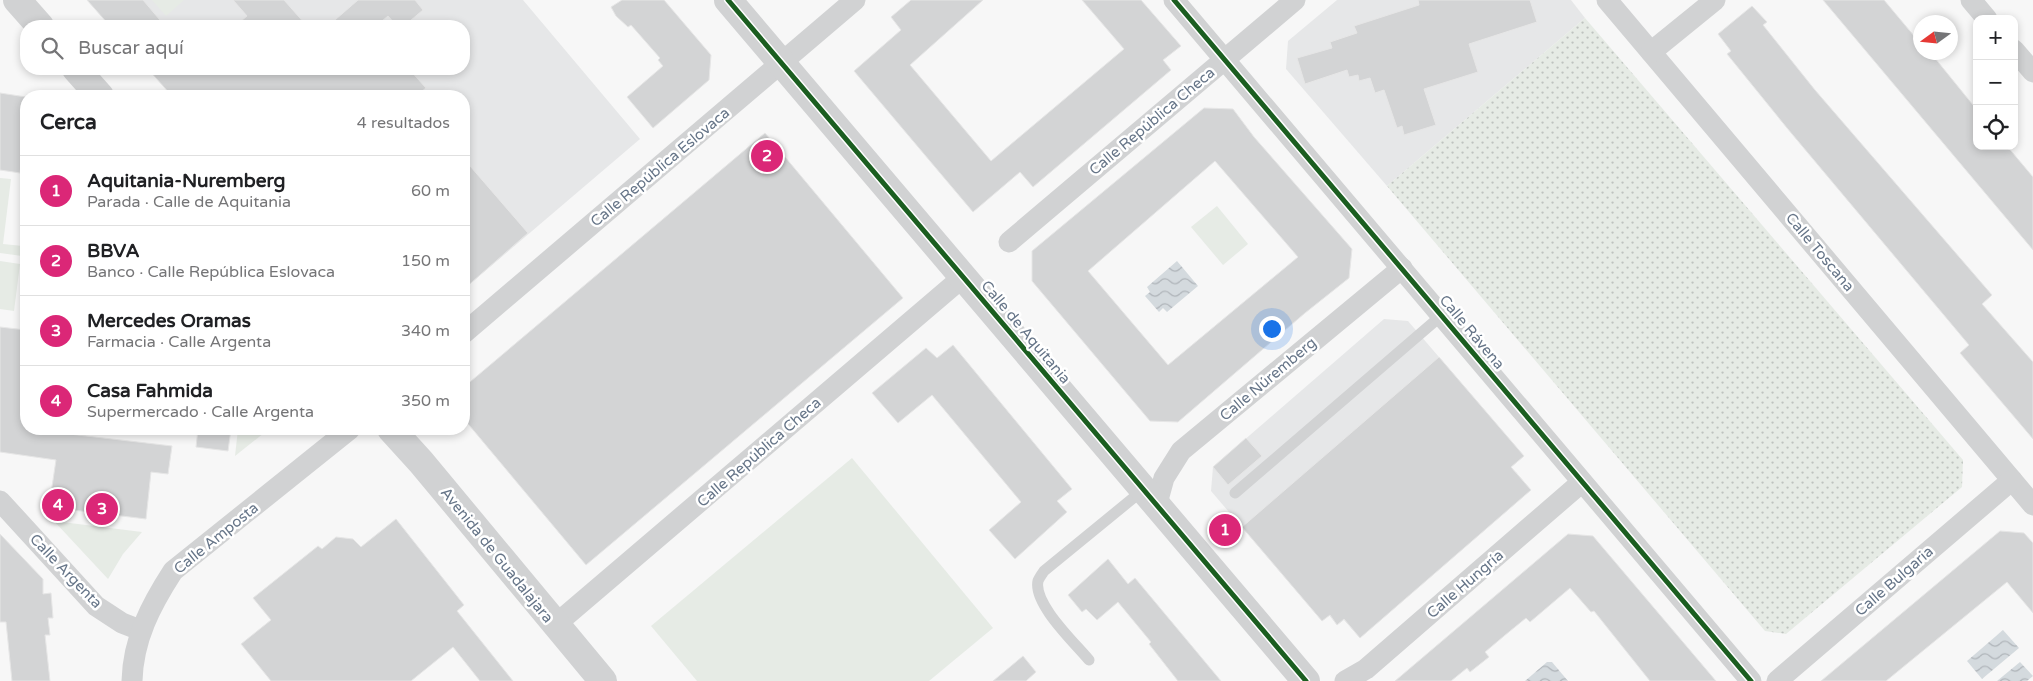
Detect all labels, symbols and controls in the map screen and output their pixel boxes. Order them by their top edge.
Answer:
north arrow [1913,15,1958,60]
map controls [1973,15,2018,150]
button: + [1973,15,2018,60]
search box [20,20,470,75]
icon: search [38,34,66,62]
text: Buscar aquí [78,37,184,59]
button: − [1973,60,2018,105]
street label: Calle República Checa [1086,63,1218,179]
street label: Calle República Eslovaca [587,104,733,230]
button: locate [1973,105,2018,150]
text: Cerca [40,110,97,135]
text: 4 resultados [357,113,450,133]
pin: 2 [751,137,783,175]
text: Aquitania-Nuremberg [87,170,285,192]
text: 1 [51,181,61,201]
text: 60 m [411,181,450,201]
text: Parada · Calle de Aquitania [87,192,291,212]
street label: Calle Toscana [1782,209,1858,295]
text: BBVA [87,240,140,262]
text: 2 [51,251,61,271]
text: 150 m [401,251,450,271]
text: Banco · Calle República Eslovaca [87,262,335,282]
street label: Calle de Aquitania [978,277,1074,387]
street label: Calle Rávena [1436,291,1508,373]
text: Mercedes Oramas [87,310,251,332]
your location [1259,316,1285,342]
text: 3 [51,321,61,341]
text: 340 m [401,321,450,341]
text: Farmacia · Calle Argenta [87,332,271,352]
street label: Calle Núremberg [1216,333,1320,425]
text: Casa Fahmida [87,380,213,402]
text: 4 [51,391,61,411]
text: 350 m [401,391,450,411]
street label: Calle República Checa [693,393,825,511]
text: Supermercado · Calle Argenta [87,402,314,422]
street label: Avenida de Guadalajara [437,484,557,626]
pin: 4 [42,486,74,524]
pin: 3 [86,490,118,528]
street label: Calle Amposta [170,498,262,578]
pin: 1 [1209,511,1241,549]
street label: Calle Argenta [26,530,106,612]
street label: Calle Bulgaria [1851,542,1937,620]
street label: Calle Hungría [1423,546,1507,622]

